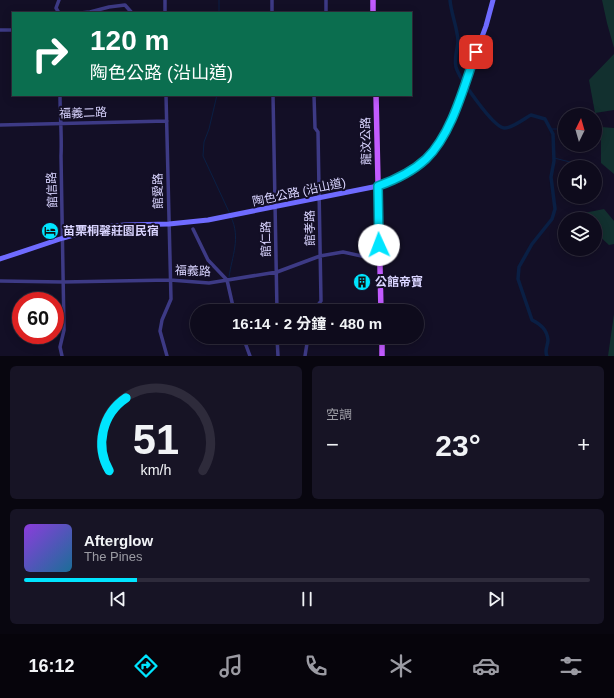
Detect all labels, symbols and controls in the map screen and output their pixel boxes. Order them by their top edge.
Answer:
text: 120 m [90,25,169,56]
icon: right [24,28,76,80]
pin [459,35,493,69]
icon: arrive [465,41,487,63]
text: 陶色公路 (沿山道) [90,63,233,83]
street label: 福義二路 [59,105,107,121]
north arrow [558,108,602,152]
map controls [558,108,602,256]
street label: 龍汶公路 [359,117,373,165]
button: sound [558,160,602,204]
street label: 館信路 [44,172,60,208]
street label: 館愛路 [151,173,165,209]
street label: 陶色公路 (沿山道) [251,175,347,209]
street label: 館孝路 [303,210,317,246]
button: layers [558,212,602,256]
hotel icon: 苗栗桐馨莊園民宿 [40,221,60,241]
street label: 館仁路 [259,221,273,257]
place label: 苗栗桐馨莊園民宿 [63,224,159,238]
position arrow [358,224,400,266]
street label: 福義路 [175,263,211,279]
building icon: 公館帝寶 [352,272,372,292]
place label: 公館帝寶 [375,275,423,289]
speed limit sign: 60 [12,292,64,344]
text: 16:14 · 2 分鐘 · 480 m [232,315,382,332]
text: 空調 [326,407,352,422]
text: 51 [133,415,179,462]
text: 23° [435,429,481,462]
text: − [326,432,339,457]
text: + [577,432,590,457]
text: km/h [141,461,172,477]
text: Afterglow [84,532,153,549]
text: The Pines [84,549,143,564]
icon: previous [107,588,129,610]
icon: pause [296,588,318,610]
icon: next [485,588,507,610]
icon: directions [132,652,160,680]
icon: music [217,652,245,680]
icon: phone [302,652,330,680]
icon: climate [387,652,415,680]
icon: car [472,652,500,680]
icon: filters [557,652,585,680]
text: 16:12 [29,656,75,676]

